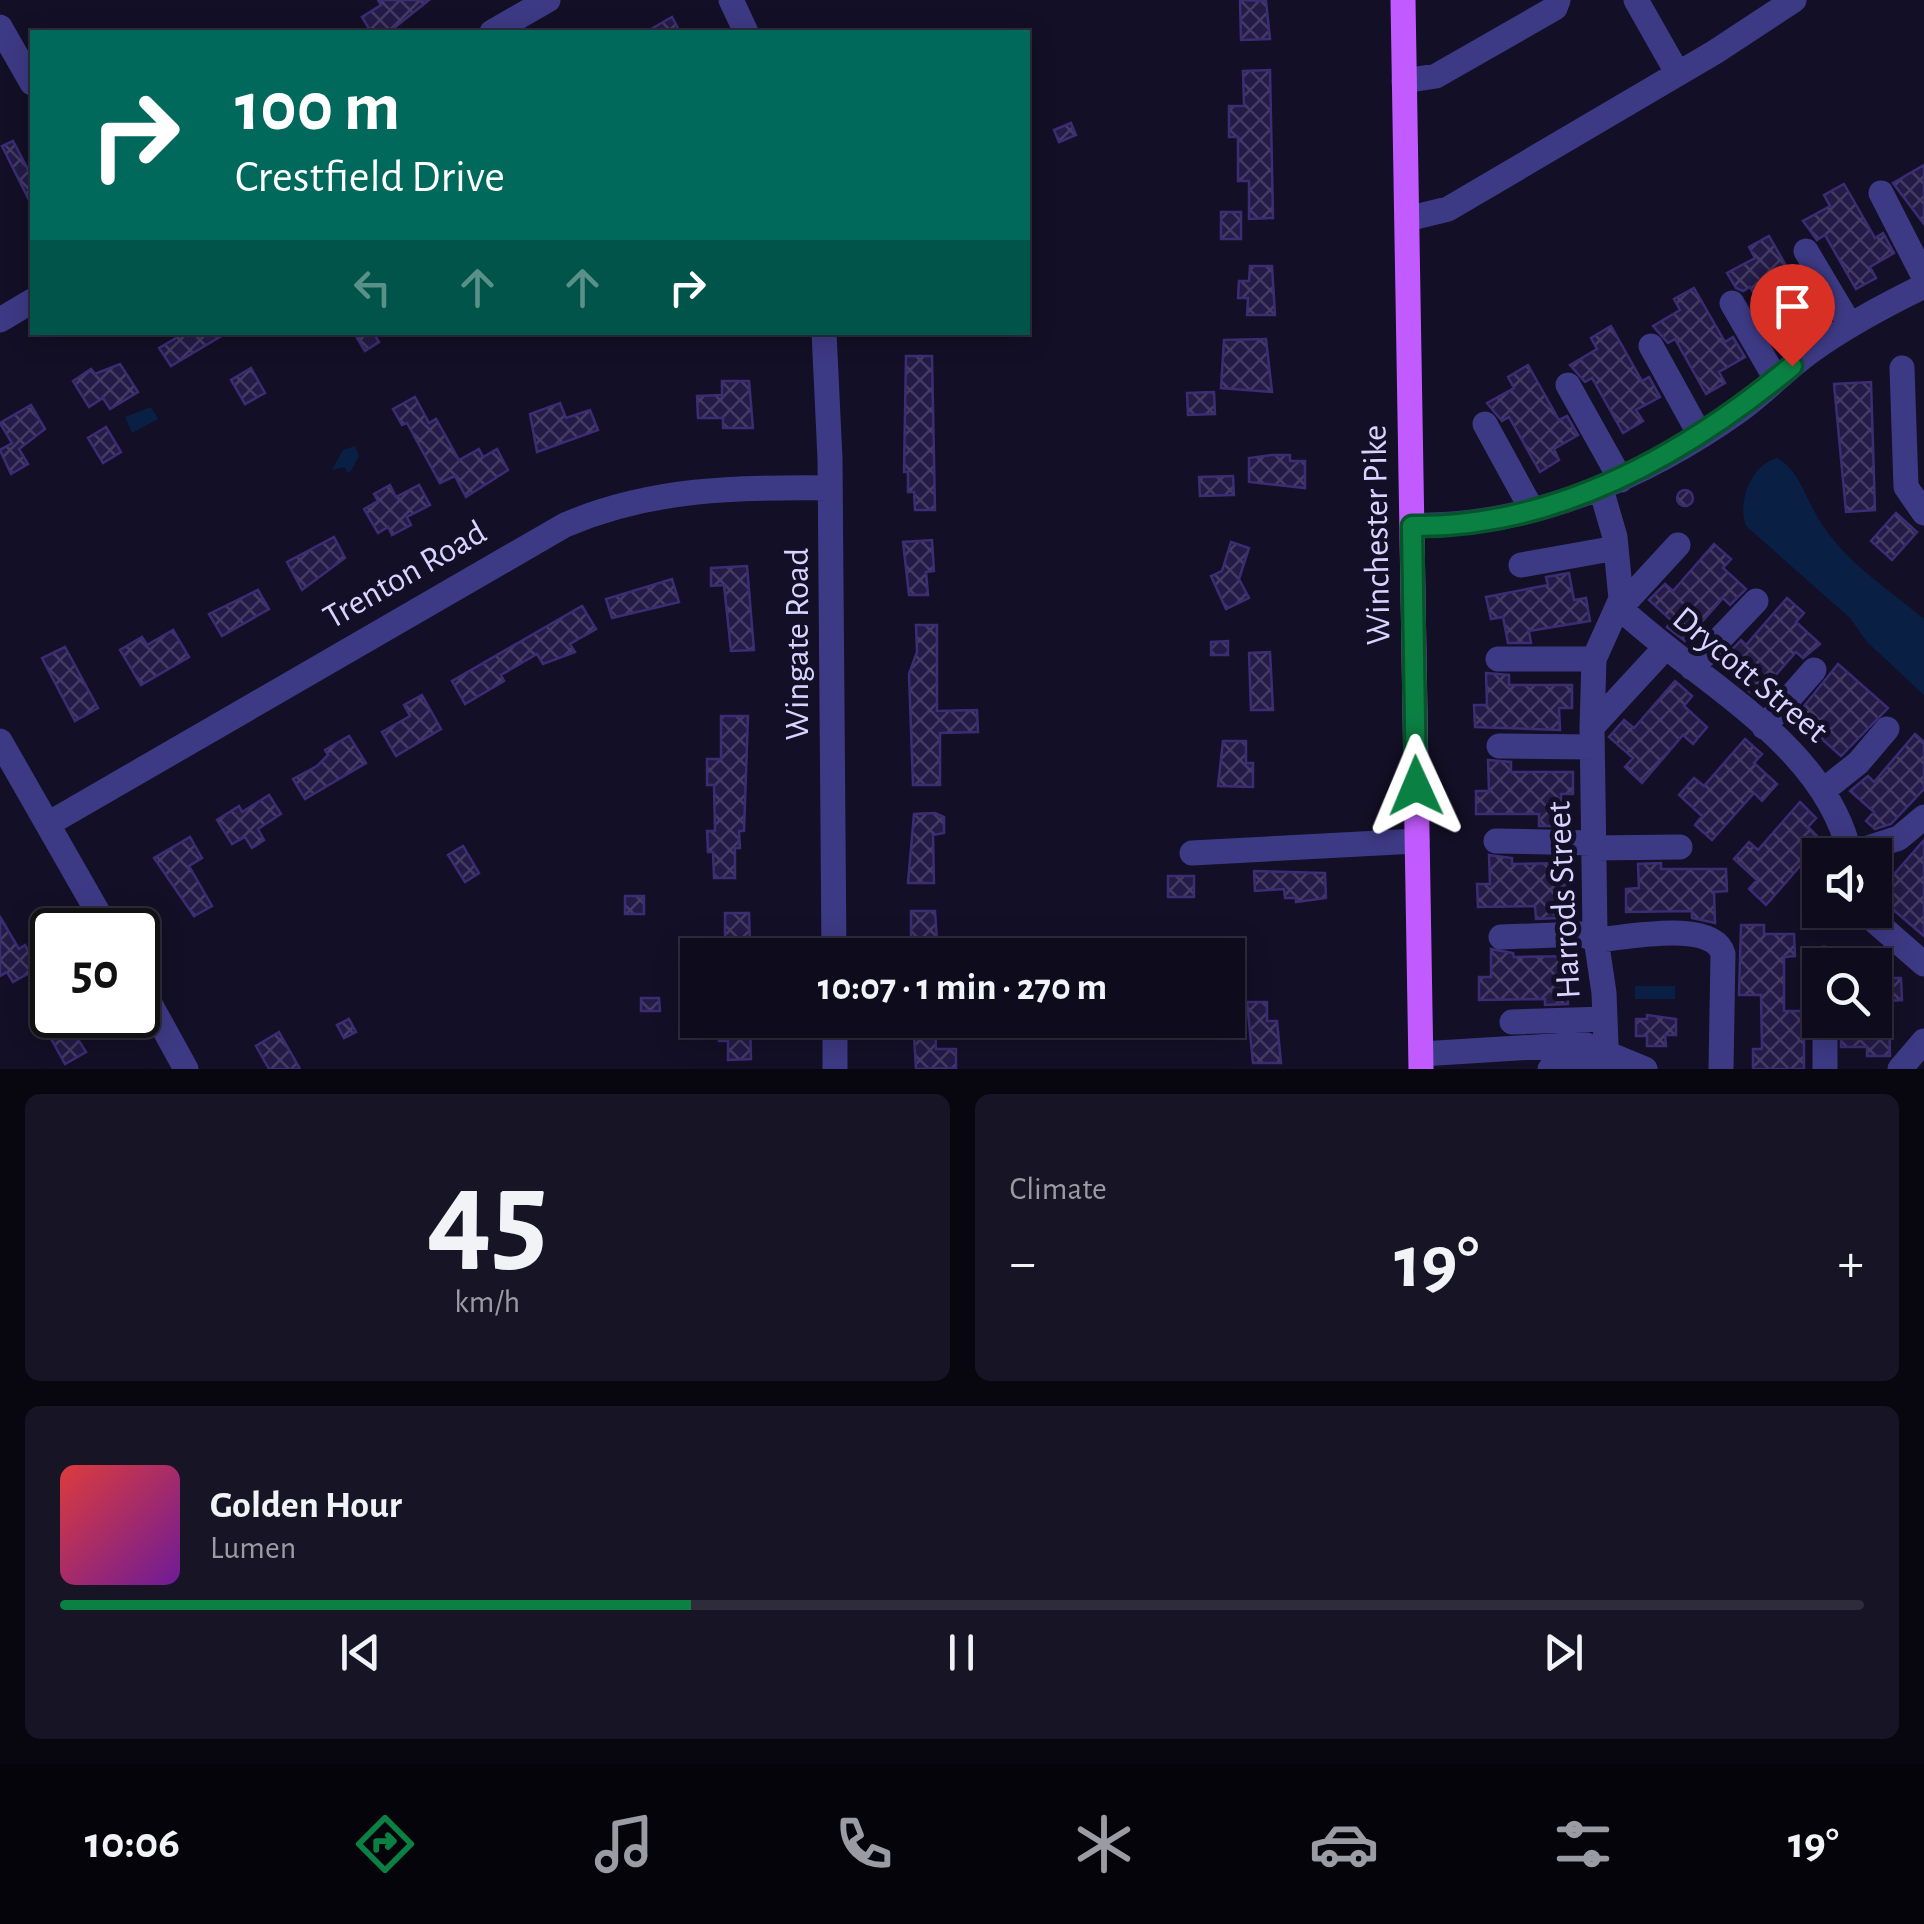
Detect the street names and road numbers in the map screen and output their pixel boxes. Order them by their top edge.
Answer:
street label: Winchester Pike [1358,424,1396,646]
street label: Trenton Road [318,515,492,635]
street label: Wingate Road [780,548,815,740]
street label: Drycott Street [1666,601,1834,749]
street label: Harrods Street [1541,800,1587,1000]

